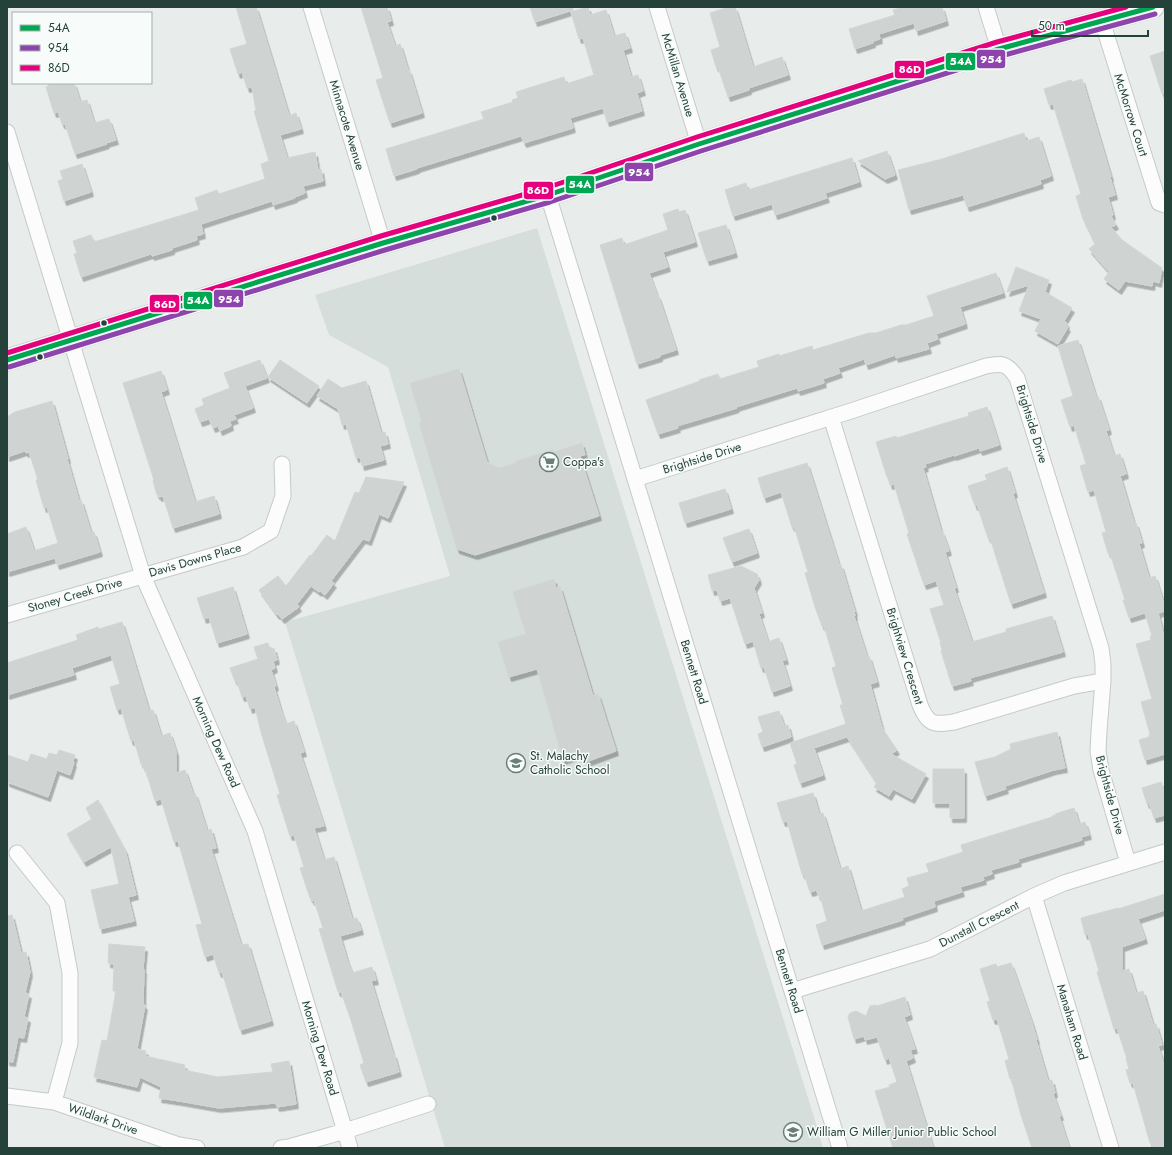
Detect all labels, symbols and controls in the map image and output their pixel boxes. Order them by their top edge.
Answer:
legend [12,12,152,84]
scale bar [1032,12,1148,38]
text: 50 m [1038,17,1065,35]
text: 54A [48,19,70,37]
street label: McMillan Avenue [657,31,699,119]
text: 954 [48,39,69,57]
line badge: 954 [976,49,1006,69]
text: 954 [980,51,1002,67]
line badge: 54A [945,52,976,71]
text: 54A [950,53,973,69]
text: 86D [48,59,70,77]
line badge: 86D [894,60,925,79]
text: 86D [899,61,921,77]
street label: McMorrow Court [1109,71,1153,159]
street label: Minnacote Avenue [325,78,369,172]
line badge: 954 [624,162,654,182]
text: 954 [628,164,650,180]
line badge: 54A [565,175,595,194]
text: 54A [569,176,592,192]
line badge: 86D [523,181,554,200]
text: 86D [527,182,549,198]
unlabelled marker [489,213,499,223]
line badge: 954 [213,289,244,308]
line badge: 54A [183,291,213,310]
text: 954 [218,291,240,307]
text: 54A [187,292,210,308]
line badge: 86D [149,294,180,313]
text: 86D [154,296,176,312]
unlabelled marker [99,318,109,328]
unlabelled marker [35,352,45,362]
street label: Brightside Drive [1012,383,1052,465]
street label: Brightside Drive [661,438,743,478]
supermarket icon: Coppa's [538,451,560,473]
place label: Coppa's [563,453,604,471]
street label: Davis Downs Place [147,538,243,582]
street label: Stoney Creek Drive [26,573,124,617]
street label: Brightview Crescent [882,605,928,707]
street label: Bennett Road [676,637,712,707]
street label: Morning Dew Road [188,693,244,791]
place label: St. Malachy Catholic School [530,747,609,779]
school or university icon: St. Malachy Catholic School [505,752,527,774]
street label: Brightside Drive [1091,753,1129,837]
street label: Dunstall Crescent [936,896,1022,952]
street label: Bennett Road [771,946,807,1016]
street label: Manaham Road [1052,982,1092,1062]
street label: Morning Dew Road [297,998,343,1098]
street label: Wildlark Drive [66,1099,140,1139]
school or university icon: William G Miller Junior Public School [782,1121,804,1143]
place label: William G Miller Junior Public School [807,1123,997,1141]

